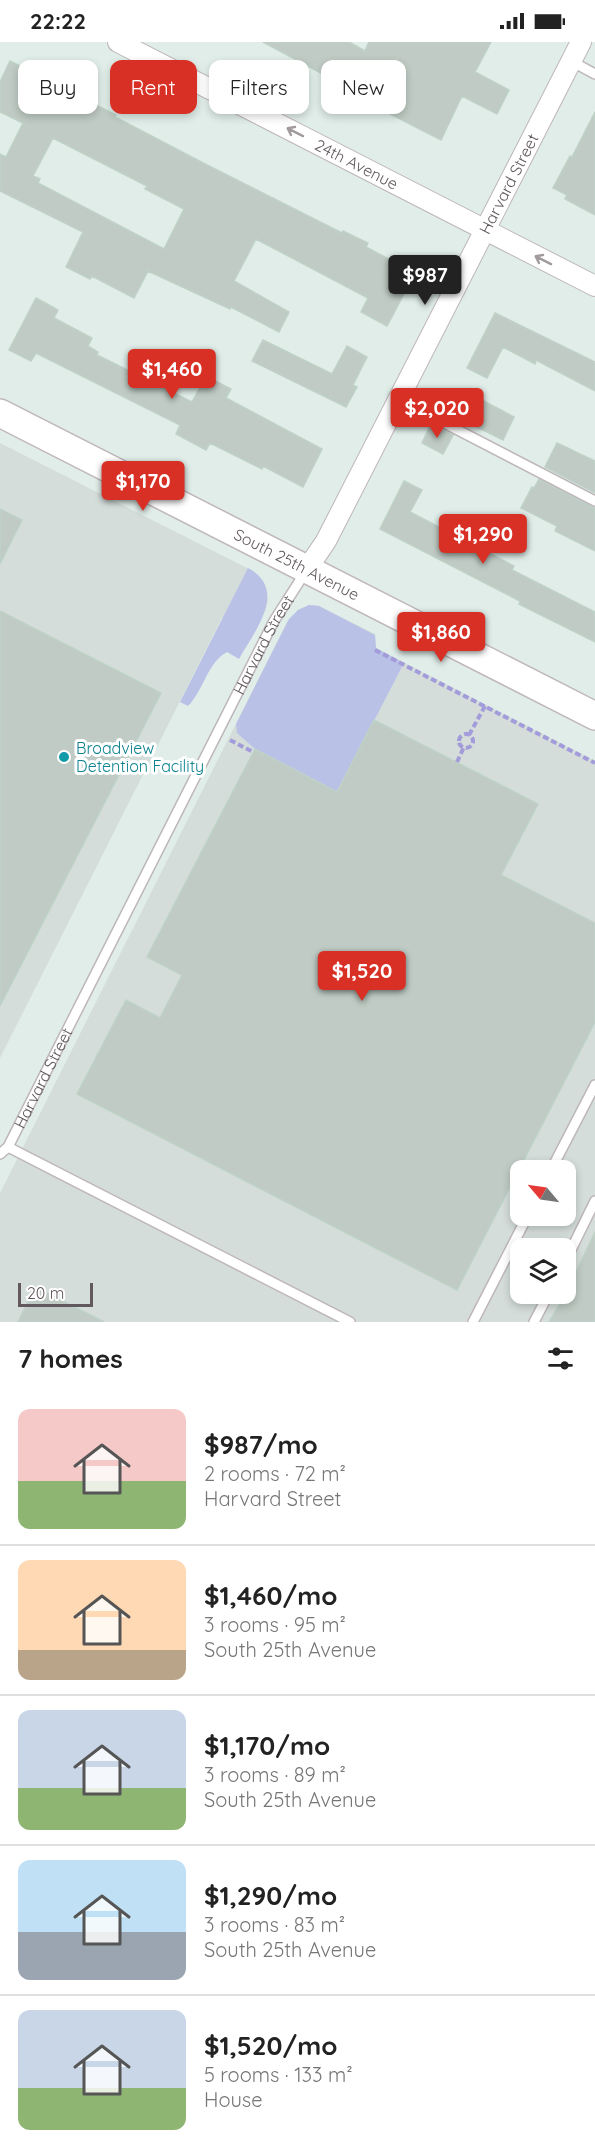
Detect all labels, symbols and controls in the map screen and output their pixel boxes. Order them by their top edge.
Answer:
text: 22:22 [30,7,86,35]
chip: Buy [18,60,98,114]
chip: Rent [110,60,197,114]
chip: Filters [209,60,309,114]
chip: New [321,60,406,114]
one-way arrow [286,126,304,138]
street label: Harvard Street [475,130,542,237]
street label: 24th Avenue [312,134,402,194]
one-way arrow [534,253,552,265]
pin: $987 [389,255,461,306]
text: $987 [402,262,448,287]
pin: $1,460 [123,349,221,400]
text: $1,460 [142,356,202,381]
pin: $2,020 [388,388,486,439]
text: $2,020 [405,395,469,420]
pin: $1,170 [94,461,192,512]
text: $1,170 [116,468,170,493]
pin: $1,290 [434,514,532,565]
text: $1,290 [453,521,513,546]
street label: South 25th Avenue [231,524,363,604]
street label: Harvard Street [228,591,298,698]
pin: $1,860 [392,612,490,663]
text: $1,860 [411,619,471,644]
place label: Broadview Detention Facility [76,738,204,776]
marker: Broadview Detention Facility [57,750,71,764]
pin: $1,520 [313,951,411,1002]
text: $1,520 [332,958,392,983]
street label: Harvard Street [9,1024,77,1132]
north arrow [510,1160,576,1226]
map controls [510,1160,576,1304]
button: layers [510,1238,576,1304]
scale bar [18,1280,93,1308]
text: 20 m [27,1283,64,1303]
text: 7 homes [18,1342,123,1375]
icon: filters [544,1342,577,1375]
text: $987/mo [204,1428,318,1461]
icon: home [66,1433,138,1505]
text: 2 rooms · 72 m² [204,1461,346,1486]
text: Harvard Street [204,1486,341,1511]
text: $1,460/mo [204,1579,337,1612]
icon: home [66,1584,138,1656]
text: 3 rooms · 95 m² [204,1612,346,1637]
text: South 25th Avenue [204,1637,376,1662]
text: $1,170/mo [204,1729,330,1762]
icon: home [66,1734,138,1806]
text: 3 rooms · 89 m² [204,1762,346,1787]
text: South 25th Avenue [204,1787,376,1812]
text: $1,290/mo [204,1879,337,1912]
icon: home [66,1884,138,1956]
text: 3 rooms · 83 m² [204,1912,345,1937]
text: South 25th Avenue [204,1937,376,1962]
text: $1,520/mo [204,2029,337,2062]
icon: home [66,2034,138,2106]
text: 5 rooms · 133 m² [204,2062,353,2087]
text: House [204,2087,263,2112]

